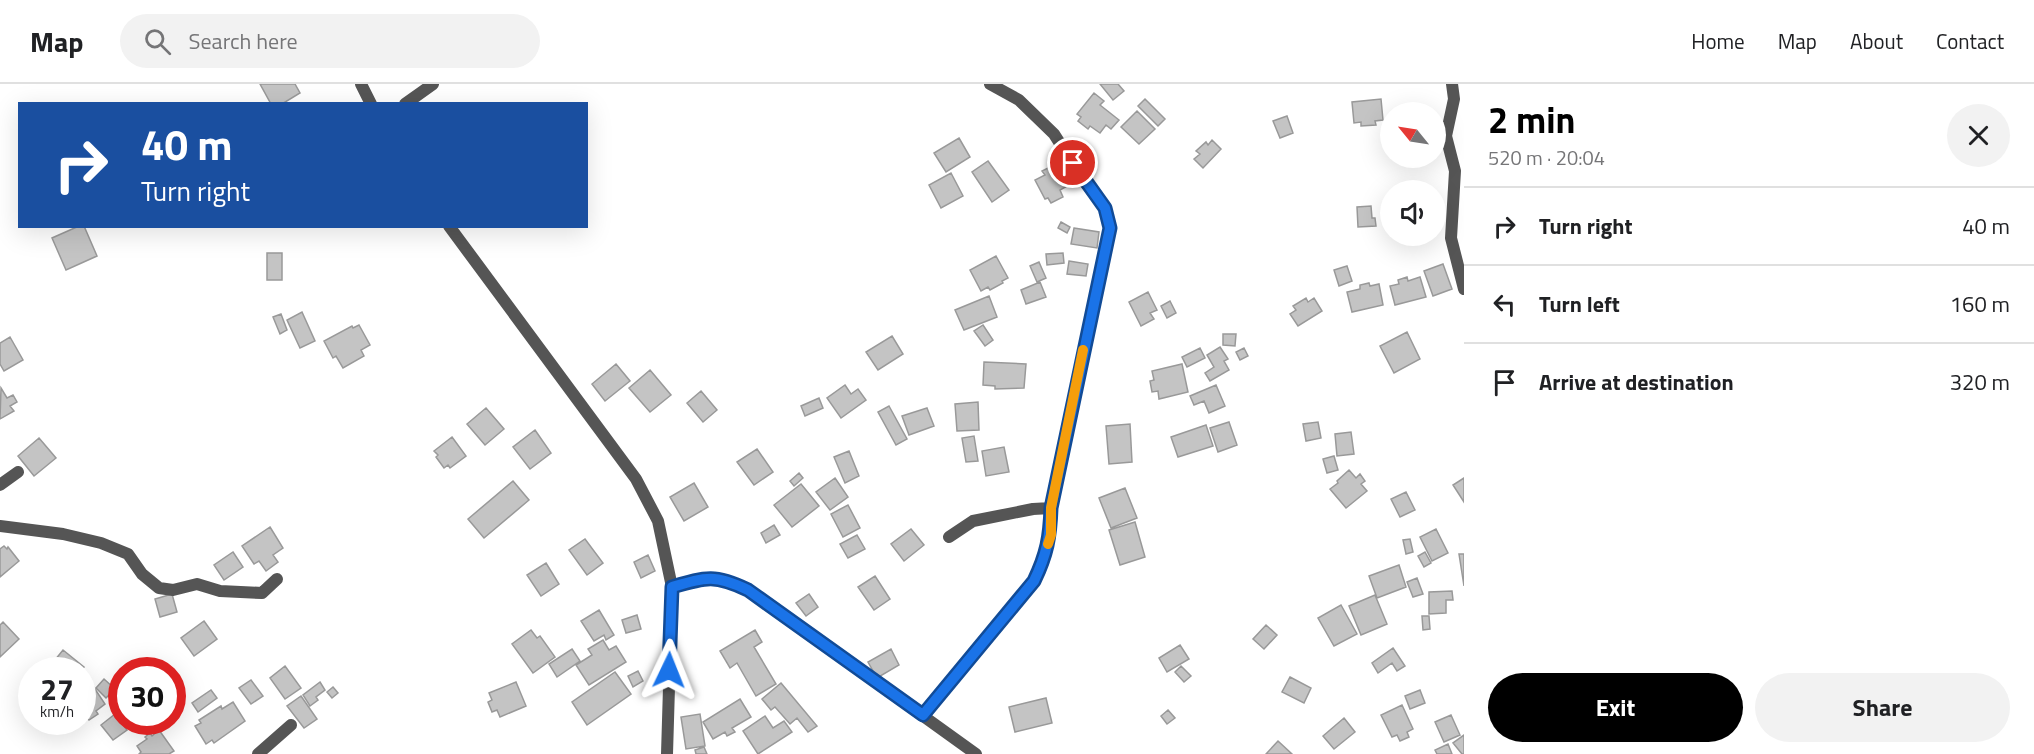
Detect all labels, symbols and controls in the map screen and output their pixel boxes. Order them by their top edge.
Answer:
search box [120,14,540,68]
text: Map [30,20,84,63]
text: Search here [189,24,298,58]
icon: search [141,25,174,58]
text: Home [1691,25,1745,57]
text: Map [1778,25,1817,57]
text: About [1850,25,1903,57]
text: Contact [1936,25,2004,57]
text: 2 min [1488,92,1575,147]
north arrow [1380,102,1446,168]
map controls [1380,102,1446,246]
button: close [1947,104,2010,167]
text: 40 m [141,112,233,176]
icon: right [42,126,120,204]
pin [1047,137,1098,188]
text: 520 m · 20:04 [1488,142,1605,173]
icon: arrive [1056,146,1089,179]
text: Turn right [141,170,250,211]
button: sound [1380,180,1446,246]
text: Turn right [1539,209,1633,243]
text: 40 m [1962,209,2010,243]
icon: right [1488,210,1521,243]
text: Turn left [1539,287,1620,321]
text: 160 m [1950,287,2010,321]
icon: left [1488,288,1521,321]
text: Arrive at destination [1539,365,1734,399]
text: 320 m [1950,365,2010,399]
icon: arrive [1488,366,1521,399]
position arrow [637,638,701,702]
speed limit sign: 30 [108,657,186,735]
text: 27 [40,666,74,712]
button: Exit [1488,673,1743,742]
button: Share [1755,673,2010,742]
text: km/h [40,700,74,723]

